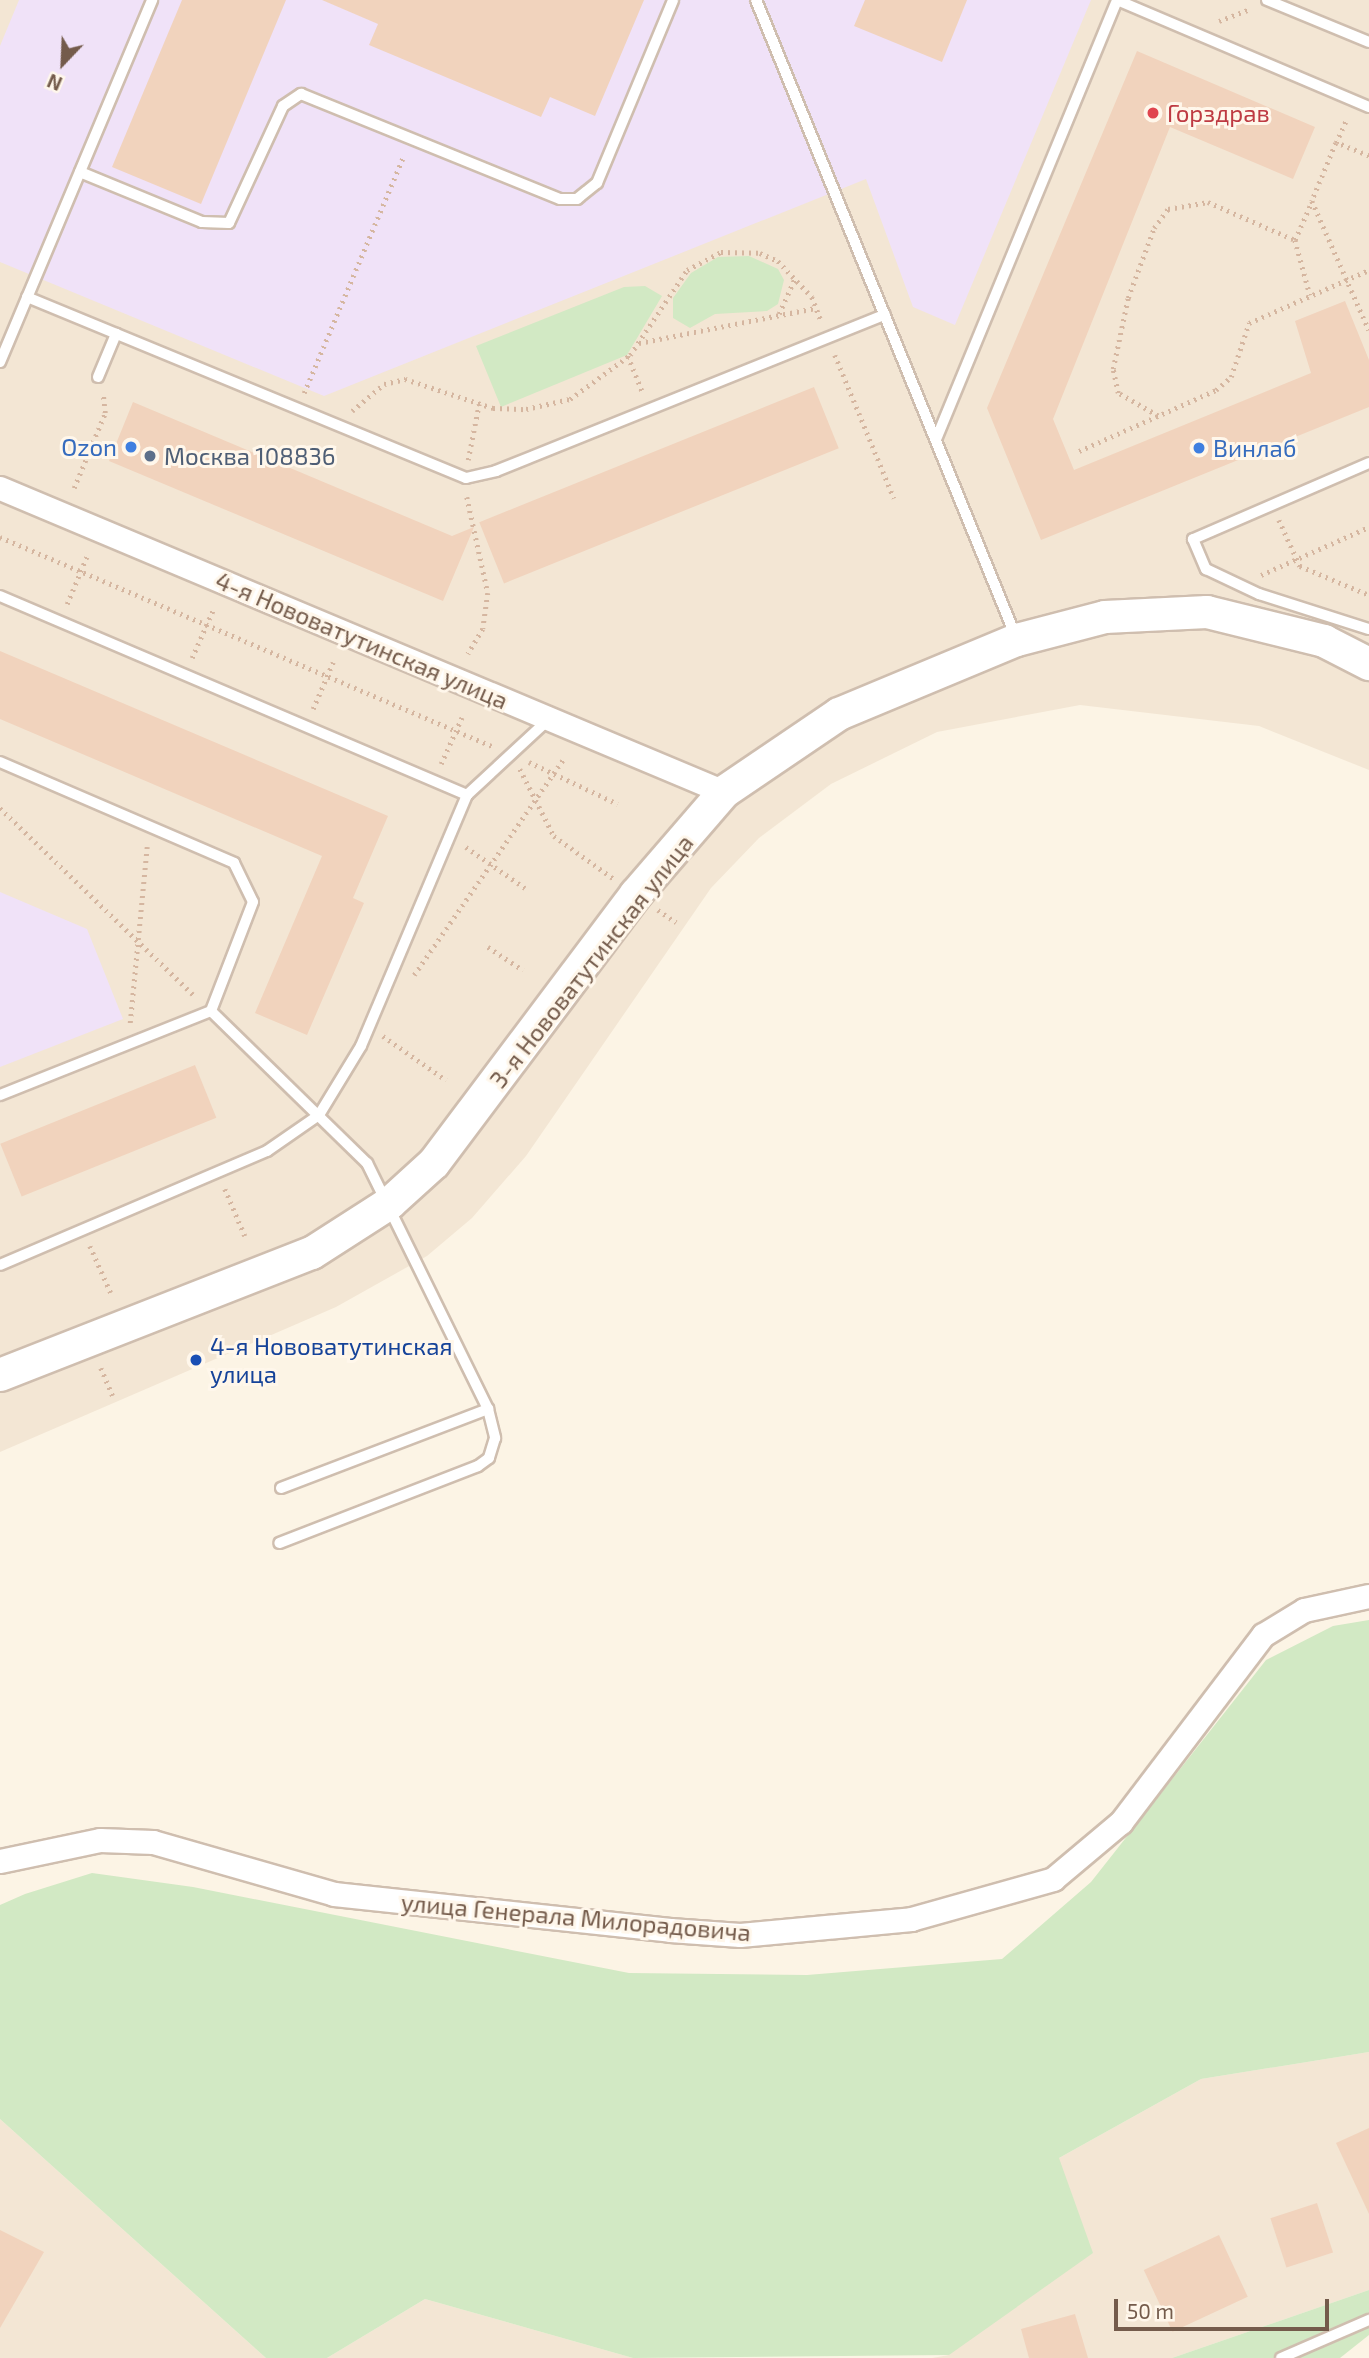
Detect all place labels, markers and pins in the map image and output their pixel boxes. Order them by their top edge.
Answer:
place label: Горздрав [1167,99,1270,127]
marker: Горздрав [1145,105,1161,121]
place label: Ozon [61,433,117,461]
place label: Винлаб [1213,434,1296,462]
marker: Ozon [123,439,139,455]
marker: Винлаб [1191,440,1207,456]
place label: Москва 108836 [164,442,336,470]
marker: Москва 108836 [142,448,158,464]
place label: 4-я Нововатутинская улица [210,1332,452,1388]
marker: 4-я Нововатутинская улица [188,1352,204,1368]

